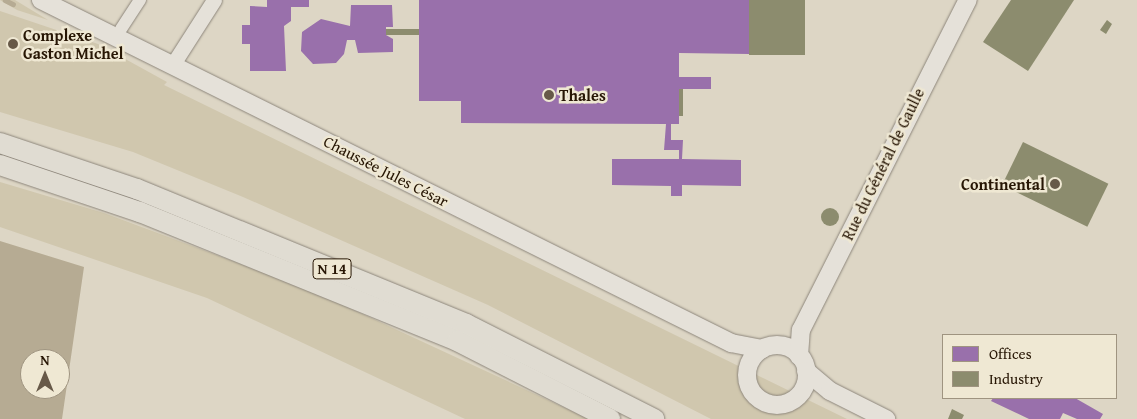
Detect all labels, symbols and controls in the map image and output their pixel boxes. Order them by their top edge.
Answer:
place label: Complexe Gaston Michel [23,25,123,63]
marker: Complexe Gaston Michel [7,38,19,50]
place label: Thales [559,85,606,105]
street label: Rue du Général de Gaulle [838,85,928,243]
marker: Thales [543,89,555,101]
street label: Chaussée Jules César [320,131,452,211]
place label: Continental [961,174,1045,194]
marker: Continental [1049,178,1061,190]
road number: N 14 [312,256,352,282]
legend [942,334,1117,399]
text: Offices [989,343,1032,364]
north arrow [20,349,70,399]
text: N [40,350,50,370]
text: Industry [989,368,1043,389]

